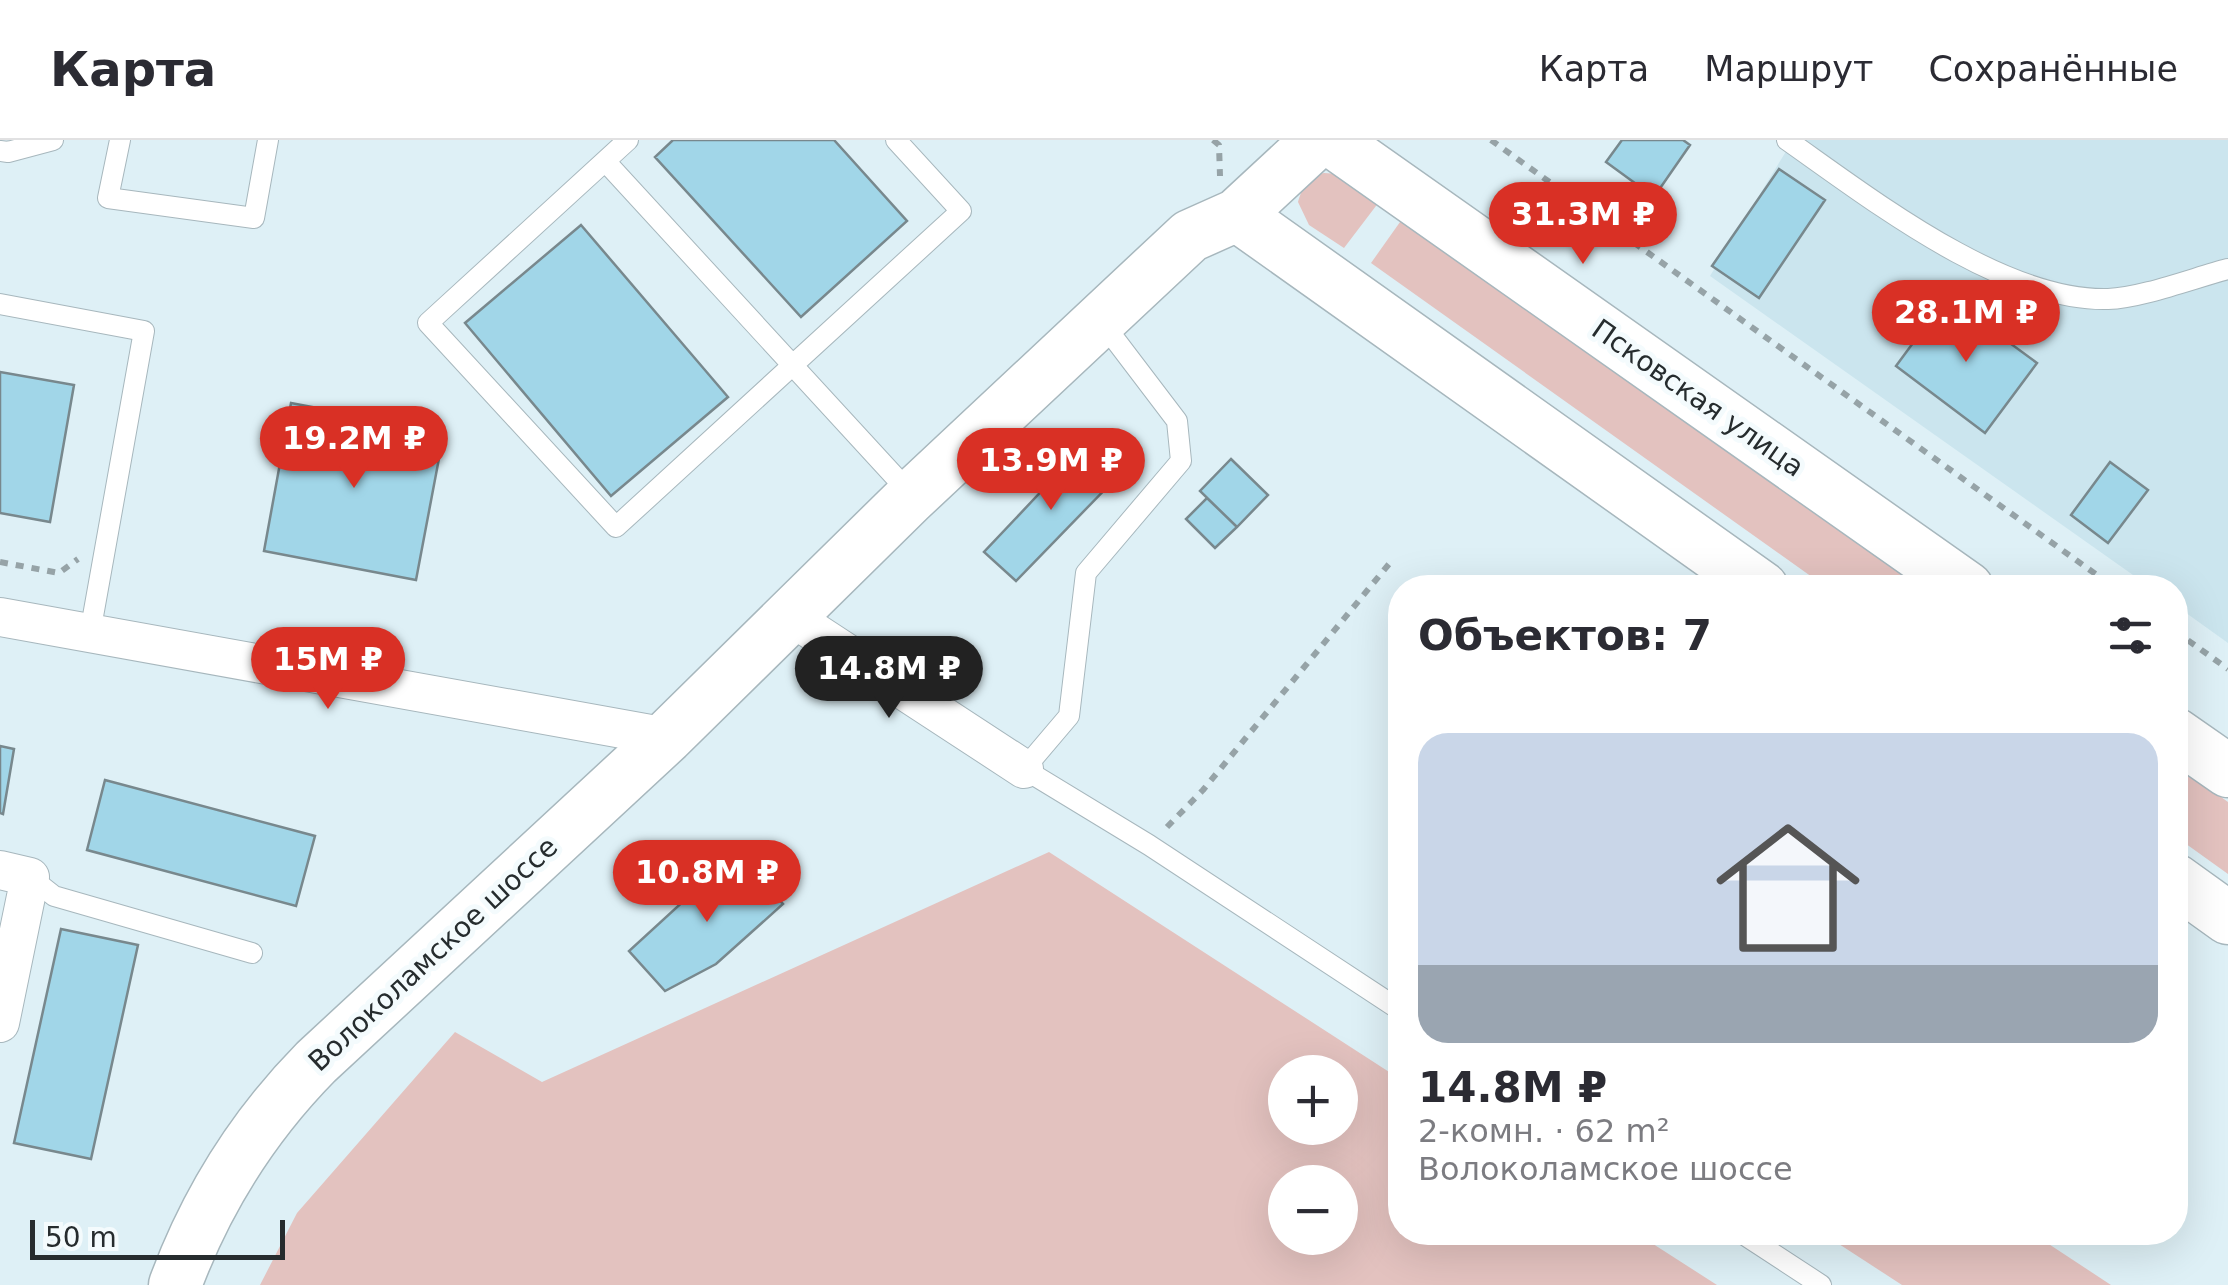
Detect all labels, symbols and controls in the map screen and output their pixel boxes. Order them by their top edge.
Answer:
text: Карта [50,41,216,97]
text: Карта [1539,49,1649,89]
text: Маршрут [1704,49,1873,89]
text: Сохранённые [1928,49,2178,89]
pin: 31.3M ₽ [1491,182,1675,267]
text: 31.3M ₽ [1511,195,1655,233]
pin: 28.1M ₽ [1874,280,2058,365]
text: 28.1M ₽ [1894,293,2038,331]
street label: Псковская улица [1586,312,1810,484]
pin: 19.2M ₽ [262,406,446,491]
text: 19.2M ₽ [282,419,426,457]
pin: 13.9M ₽ [959,428,1143,513]
text: 13.9M ₽ [979,441,1123,479]
icon: filters [2103,608,2158,663]
text: Объектов: 7 [1418,611,1712,660]
pin: 15M ₽ [258,627,398,712]
pin: 14.8M ₽ [797,636,981,721]
text: 15M ₽ [273,640,383,678]
text: 14.8M ₽ [817,649,961,687]
icon: home [1698,798,1878,978]
street label: Волоколамское шоссе [302,830,564,1078]
pin: 10.8M ₽ [615,840,799,925]
text: 10.8M ₽ [635,853,779,891]
map controls [1268,1055,1358,1255]
button: + [1268,1055,1358,1145]
text: 14.8M ₽ [1418,1063,1607,1112]
text: 2-комн. · 62 m² [1418,1112,1669,1150]
text: Волоколамское шоссе [1418,1150,1793,1188]
button: − [1268,1165,1358,1255]
scale bar [30,1215,285,1260]
text: 50 m [45,1221,117,1254]

